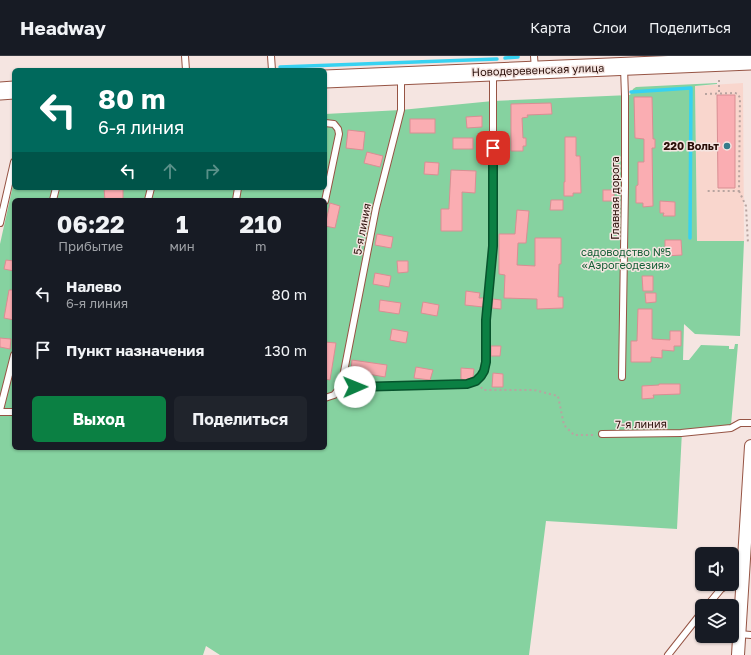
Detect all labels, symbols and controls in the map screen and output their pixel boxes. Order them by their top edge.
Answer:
text: Headway [20,16,106,39]
text: Карта [530,19,571,36]
text: Слои [593,19,627,36]
text: Поделиться [649,19,731,36]
street label: Новодеревенская улица [471,61,605,78]
text: 80 m [98,82,166,115]
icon: left [32,84,84,136]
text: 6-я линия [98,116,184,138]
pin [476,131,510,165]
icon: arrive [482,137,504,159]
place label: 220 Вольт [664,139,719,152]
marker: 220 Вольт [722,141,732,151]
street label: Главная дорога [608,156,621,240]
icon: left [117,160,139,182]
icon: ahead [159,160,181,182]
icon: right [201,160,223,182]
street label: 5-я линия [350,202,373,256]
text: 06:22 [57,209,125,238]
text: 1 [176,209,188,238]
text: 210 [240,209,282,238]
text: Прибытие [58,238,123,254]
text: мин [169,238,195,254]
text: m [255,238,267,254]
park label: садоводство №5 «Аэрогеодезия» [581,245,671,271]
text: Налево [66,277,122,295]
icon: left [32,283,54,305]
text: 80 m [272,285,307,303]
text: 6-я линия [66,295,128,311]
icon: arrive [32,339,54,361]
text: Пункт назначения [66,341,204,359]
text: 130 m [265,341,307,359]
position arrow [334,366,376,408]
button: Выход [32,396,166,442]
button: Поделиться [174,396,307,442]
street label: 7-я линия [615,417,667,430]
map controls [695,547,739,643]
button: sound [695,547,739,591]
button: layers [695,599,739,643]

